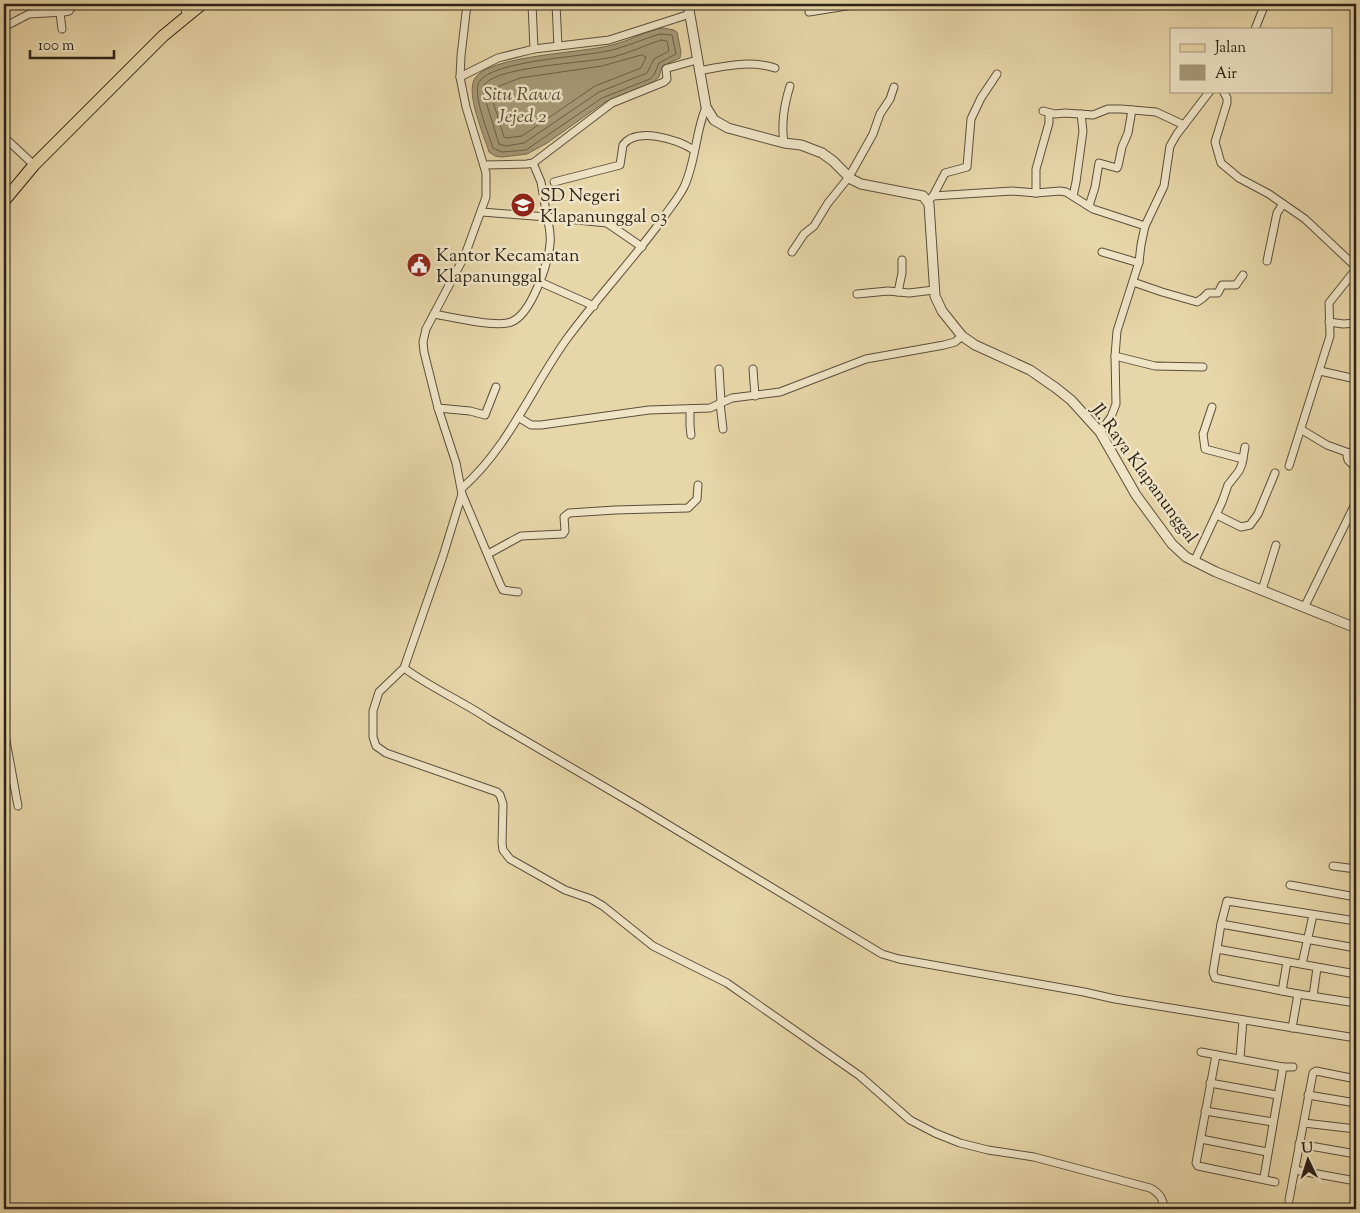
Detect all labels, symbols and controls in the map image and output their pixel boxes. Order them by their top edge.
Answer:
scale bar [30,28,114,60]
legend [1170,28,1332,92]
text: 100 m [38,36,75,57]
text: Jalan [1214,38,1246,59]
text: Air [1215,64,1237,85]
water label: Situ Rawa Jejed 2 [483,82,561,131]
place label: SD Negeri Klapanunggal 03 [540,184,667,231]
school or university icon: SD Negeri Klapanunggal 03 [510,192,536,218]
place label: Kantor Kecamatan Klapanunggal [436,244,580,291]
public building icon: Kantor Kecamatan Klapanunggal [406,252,432,278]
street label: Jl. Raya Klapanunggal [1083,398,1203,549]
north arrow [1282,1136,1332,1186]
text: U [1301,1139,1314,1159]

